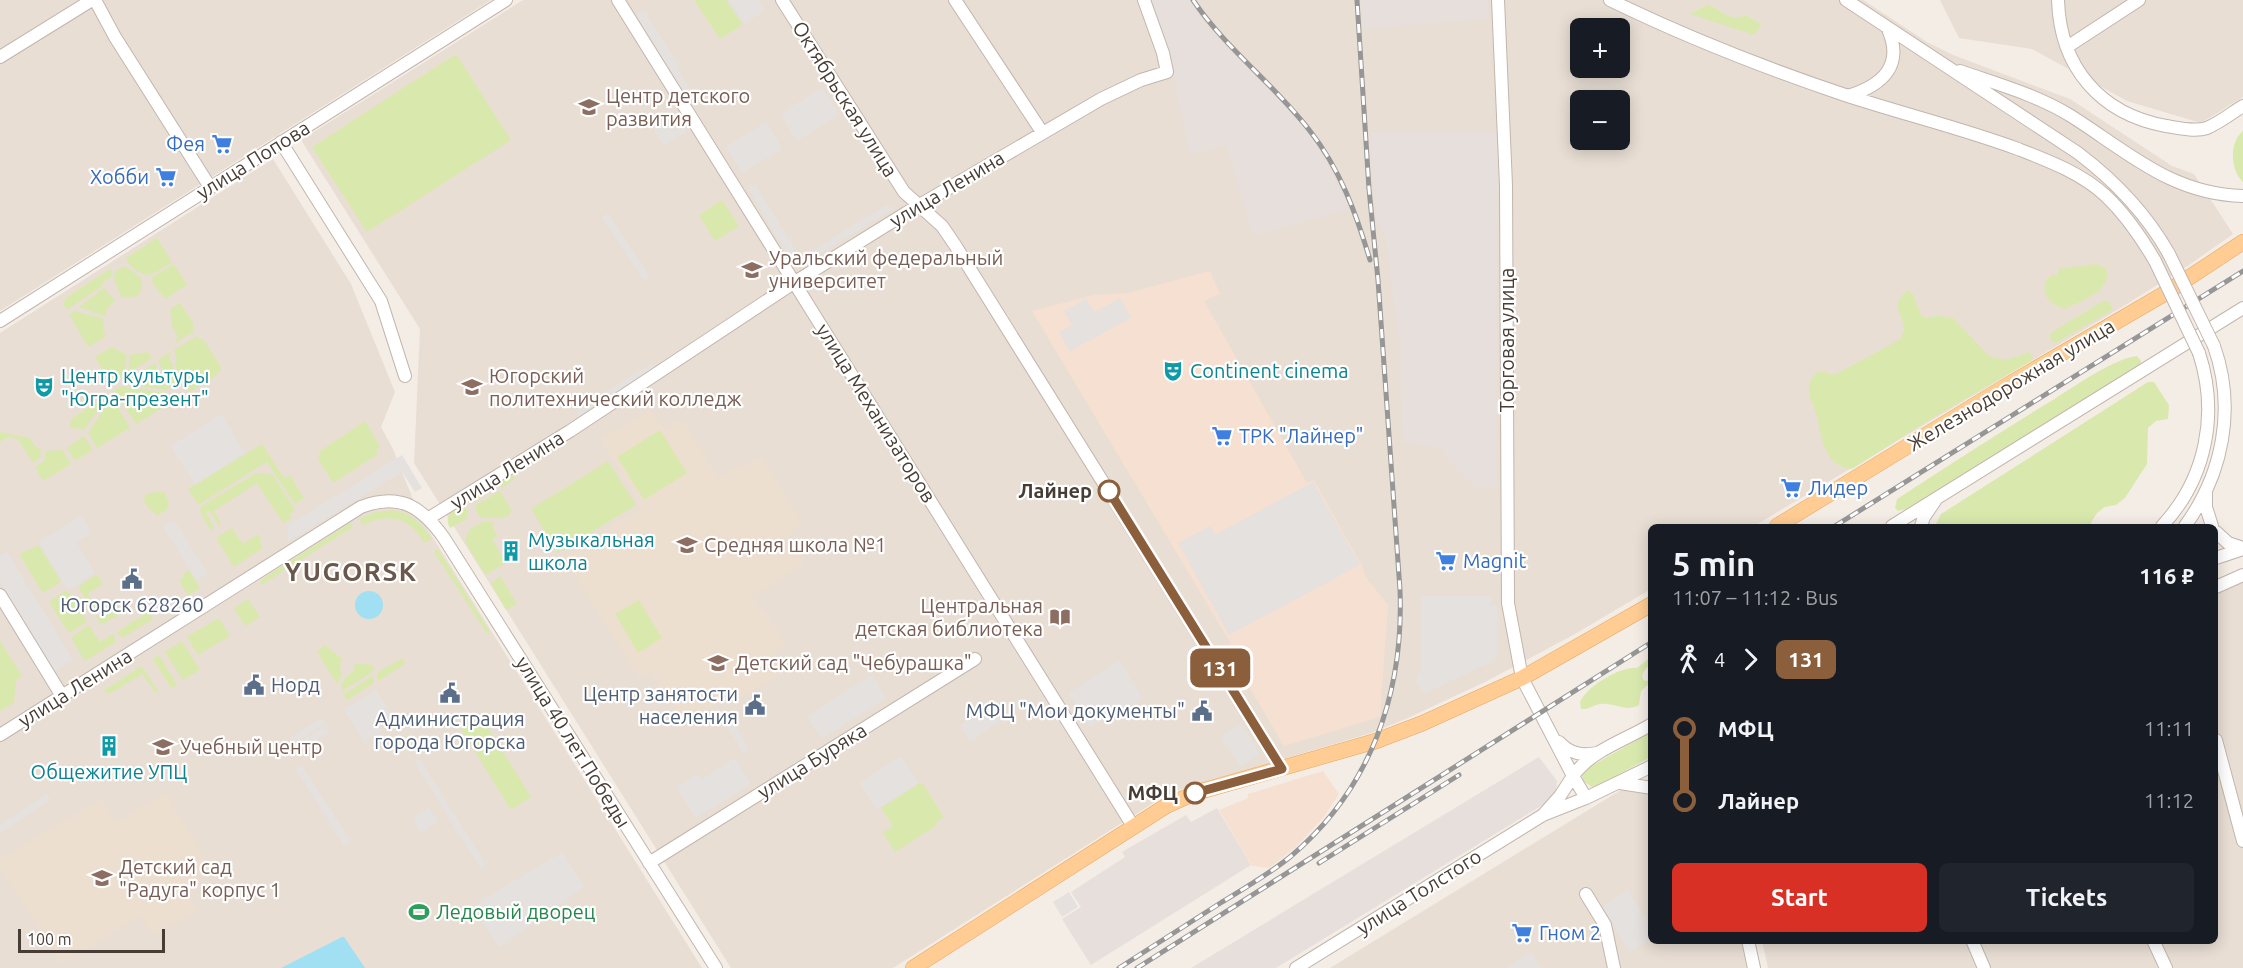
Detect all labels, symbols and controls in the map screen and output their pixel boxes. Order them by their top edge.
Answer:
street label: Октябрьская улица [788,17,903,181]
map controls [1570,18,1630,150]
button: + [1570,18,1630,78]
place label: Центр детского развития [606,84,750,130]
button: − [1570,90,1630,150]
school or university icon: Центр детского развития [577,95,601,119]
street label: улица Попова [192,116,314,204]
place label: Фея [166,132,205,155]
supermarket icon: Фея [210,132,234,156]
street label: улица Ленина [885,145,1008,232]
place label: Хобби [90,165,149,188]
supermarket icon: Хобби [154,165,178,189]
place label: Уральский федеральный университет [769,246,1003,292]
school or university icon: Уральский федеральный университет [740,258,764,282]
street label: Торговая улица [1495,268,1518,412]
street label: Железнодорожная улица [1903,314,2118,456]
street label: улица Механизаторов [812,319,941,506]
theatre icon: Continent cinema [1161,359,1185,383]
place label: Continent cinema [1190,359,1349,382]
place label: Центр культуры "Югра-презент" [61,364,210,410]
place label: Югорский политехнический колледж [489,364,742,410]
theatre icon: Центр культуры "Югра-презент" [32,375,56,399]
school or university icon: Югорский политехнический колледж [460,375,484,399]
supermarket icon: ТРК "Лайнер" [1210,424,1234,448]
place label: ТРК "Лайнер" [1239,424,1364,447]
street label: улица Ленина [446,425,568,514]
supermarket icon: Лидер [1779,476,1803,500]
place label: Лидер [1808,476,1868,499]
place label: Лайнер [1018,479,1092,502]
marker: Лайнер [1098,480,1120,502]
place label: Музыкальная школа [528,528,655,574]
school or university icon: Средняя школа №1 [675,533,699,557]
place label: Средняя школа №1 [704,533,886,556]
building icon: Музыкальная школа [499,539,523,563]
text: 5 min [1672,545,1755,582]
supermarket icon: Magnit [1434,549,1458,573]
place label: Magnit [1463,549,1526,572]
district label: YUGORSK [285,557,417,586]
text: 116 ₽ [2139,563,2194,588]
public building icon: Югорск 628260 [120,567,144,591]
text: 11:07 – 11:12 · Bus [1672,586,1838,609]
place label: Югорск 628260 [60,593,204,616]
place label: Центральная детская библиотека [855,594,1043,640]
library icon: Центральная детская библиотека [1048,605,1072,629]
street label: улица Ленина [14,643,136,732]
icon: walk [1672,643,1705,676]
icon: forward [1734,643,1767,676]
text: 131 [1788,647,1824,671]
line badge: 131 [1186,648,1254,688]
text: 4 [1714,648,1725,671]
school or university icon: Детский сад "Чебурашка" [706,651,730,675]
place label: Детский сад "Чебурашка" [735,651,972,674]
street label: улица 40 лет Победы [511,652,636,832]
text: 131 [1202,656,1238,680]
public building icon: Норд [242,673,266,697]
place label: Норд [271,673,320,696]
public building icon: Администрация города Югорска [438,681,462,705]
place label: Центр занятости населения [583,682,738,728]
public building icon: Центр занятости населения [743,693,767,717]
place label: МФЦ "Мои документы" [966,699,1185,722]
public building icon: МФЦ "Мои документы" [1190,699,1214,723]
place label: Администрация города Югорска [374,707,526,753]
text: МФЦ [1718,716,1774,741]
text: 11:11 [2144,717,2194,740]
street label: улица Буряка [753,718,871,803]
building icon: Общежитие УПЦ [97,734,121,758]
school or university icon: Учебный центр [151,735,175,759]
place label: Учебный центр [180,735,322,758]
place label: Общежитие УПЦ [31,760,187,783]
place label: МФЦ [1127,781,1178,804]
marker: МФЦ [1184,782,1206,804]
text: Лайнер [1718,788,1799,813]
text: 11:12 [2144,789,2194,812]
street label: улица Толстого [1352,844,1485,939]
place label: Детский сад "Радуга" корпус 1 [119,855,281,901]
button: Start [1672,863,1927,932]
button: Tickets [1939,863,2194,932]
school or university icon: Детский сад "Радуга" корпус 1 [90,866,114,890]
sports icon: Ледовый дворец [407,900,431,924]
place label: Ледовый дворец [436,900,596,923]
supermarket icon: Гном 2 [1510,921,1534,945]
place label: Гном 2 [1539,921,1601,944]
scale bar [18,926,165,954]
text: 100 m [27,930,72,948]

